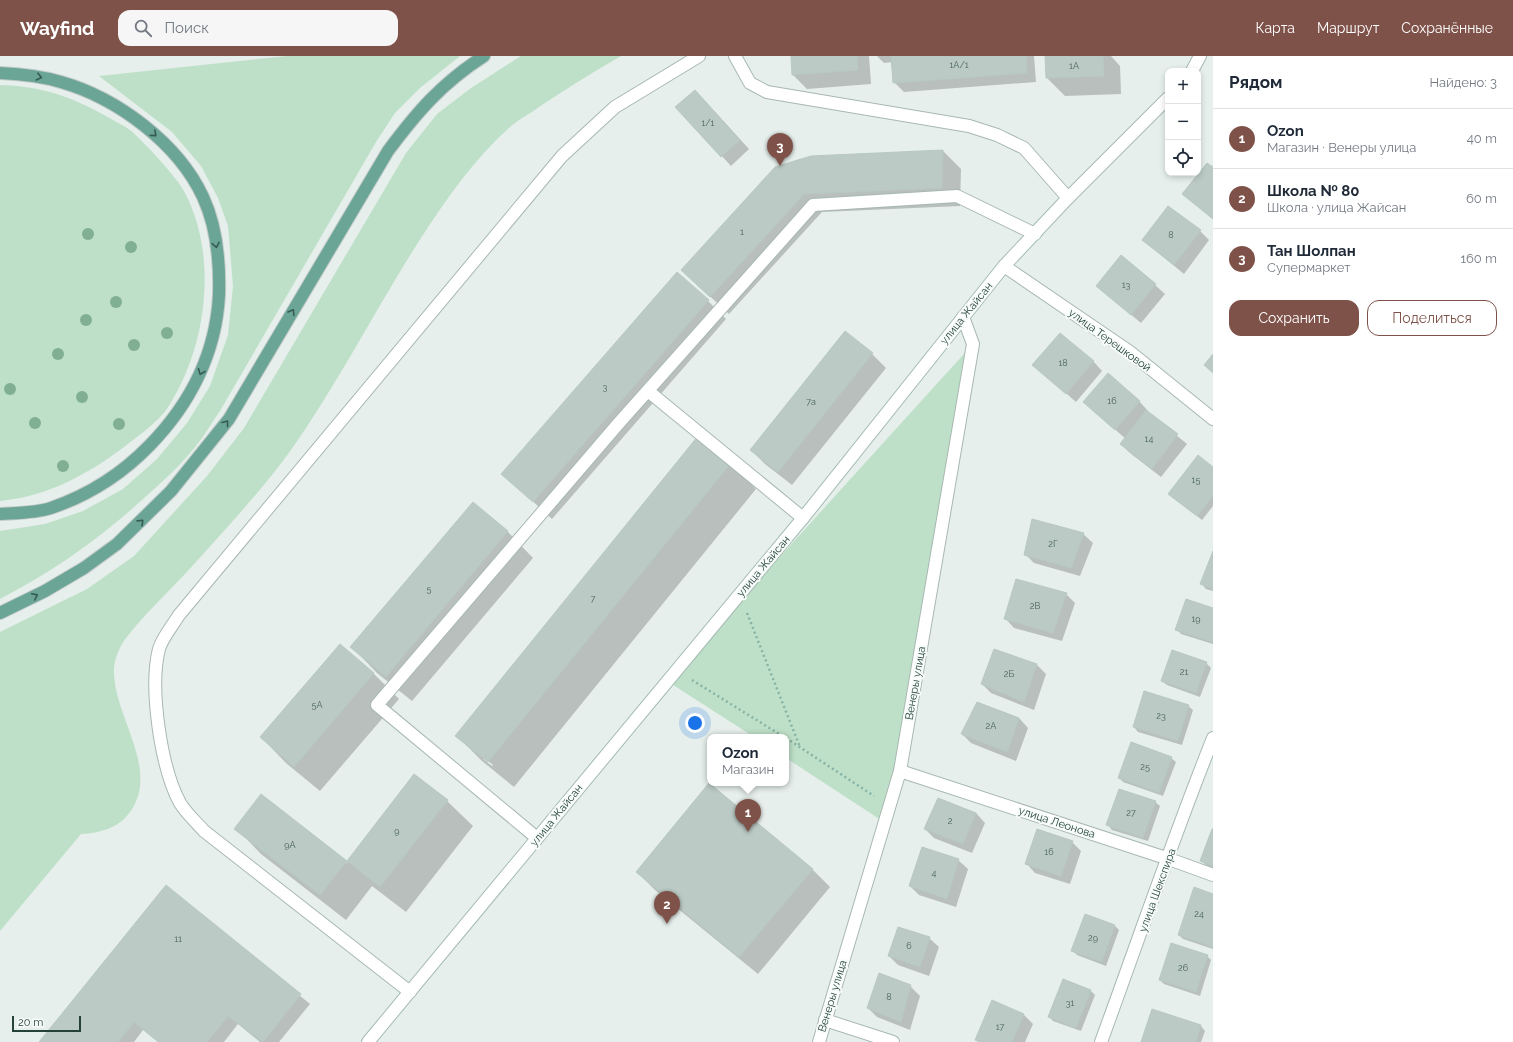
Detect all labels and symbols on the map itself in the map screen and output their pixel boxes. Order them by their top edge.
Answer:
house number: 1А/1 [949,60,969,70]
house number: 1А [1069,61,1079,71]
one-way arrow [36,73,42,81]
house number: 1/1 [702,118,715,128]
one-way arrow [149,129,157,136]
pin: 3 [767,133,793,166]
house number: 1 [740,227,744,237]
house number: 8 [1168,230,1174,240]
one-way arrow [212,241,220,248]
street label: улица Жайсан [938,280,995,347]
house number: 13 [1122,280,1131,290]
street label: улица Терешковой [1066,306,1153,375]
one-way arrow [288,309,295,316]
house number: 18 [1058,358,1068,368]
one-way arrow [198,368,206,375]
house number: 3 [603,382,608,392]
house number: 16 [1107,396,1117,406]
house number: 7а [806,397,816,407]
one-way arrow [221,421,228,428]
house number: 14 [1145,434,1153,444]
house number: 15 [1192,475,1200,485]
one-way arrow [136,519,144,527]
street label: улица Жайсан [734,533,793,600]
house number: 2Г [1048,539,1058,549]
house number: 5 [427,584,432,594]
one-way arrow [31,593,38,601]
house number: 7 [591,594,596,604]
house number: 2В [1030,601,1040,611]
house number: 19 [1191,614,1201,624]
street label: Венеры улица [903,645,928,721]
house number: 21 [1180,667,1188,677]
house number: 2Б [1004,669,1014,679]
house number: 5А [312,700,323,710]
house number: 23 [1156,711,1166,721]
your location [685,713,705,733]
house number: 2А [986,721,996,731]
house number: 25 [1140,762,1150,772]
street label: улица Жайсан [528,782,585,849]
pin: 1 [735,799,761,832]
street label: улица Леонова [1017,804,1097,841]
house number: 27 [1126,808,1136,818]
house number: 2 [948,816,953,826]
house number: 9 [394,826,400,836]
house number: 9А [284,840,296,850]
house number: 16 [1044,847,1054,857]
street label: улица Шекспира [1136,847,1179,934]
house number: 4 [932,868,937,878]
pin: 2 [654,891,680,924]
house number: 24 [1194,909,1204,919]
house number: 29 [1088,933,1098,943]
house number: 11 [174,934,182,944]
house number: 6 [906,941,912,951]
street label: Венеры улица [815,959,850,1034]
house number: 26 [1178,963,1189,973]
house number: 8 [886,992,892,1002]
house number: 31 [1066,998,1074,1008]
scale bar [12,1014,81,1033]
house number: 17 [996,1022,1004,1032]

